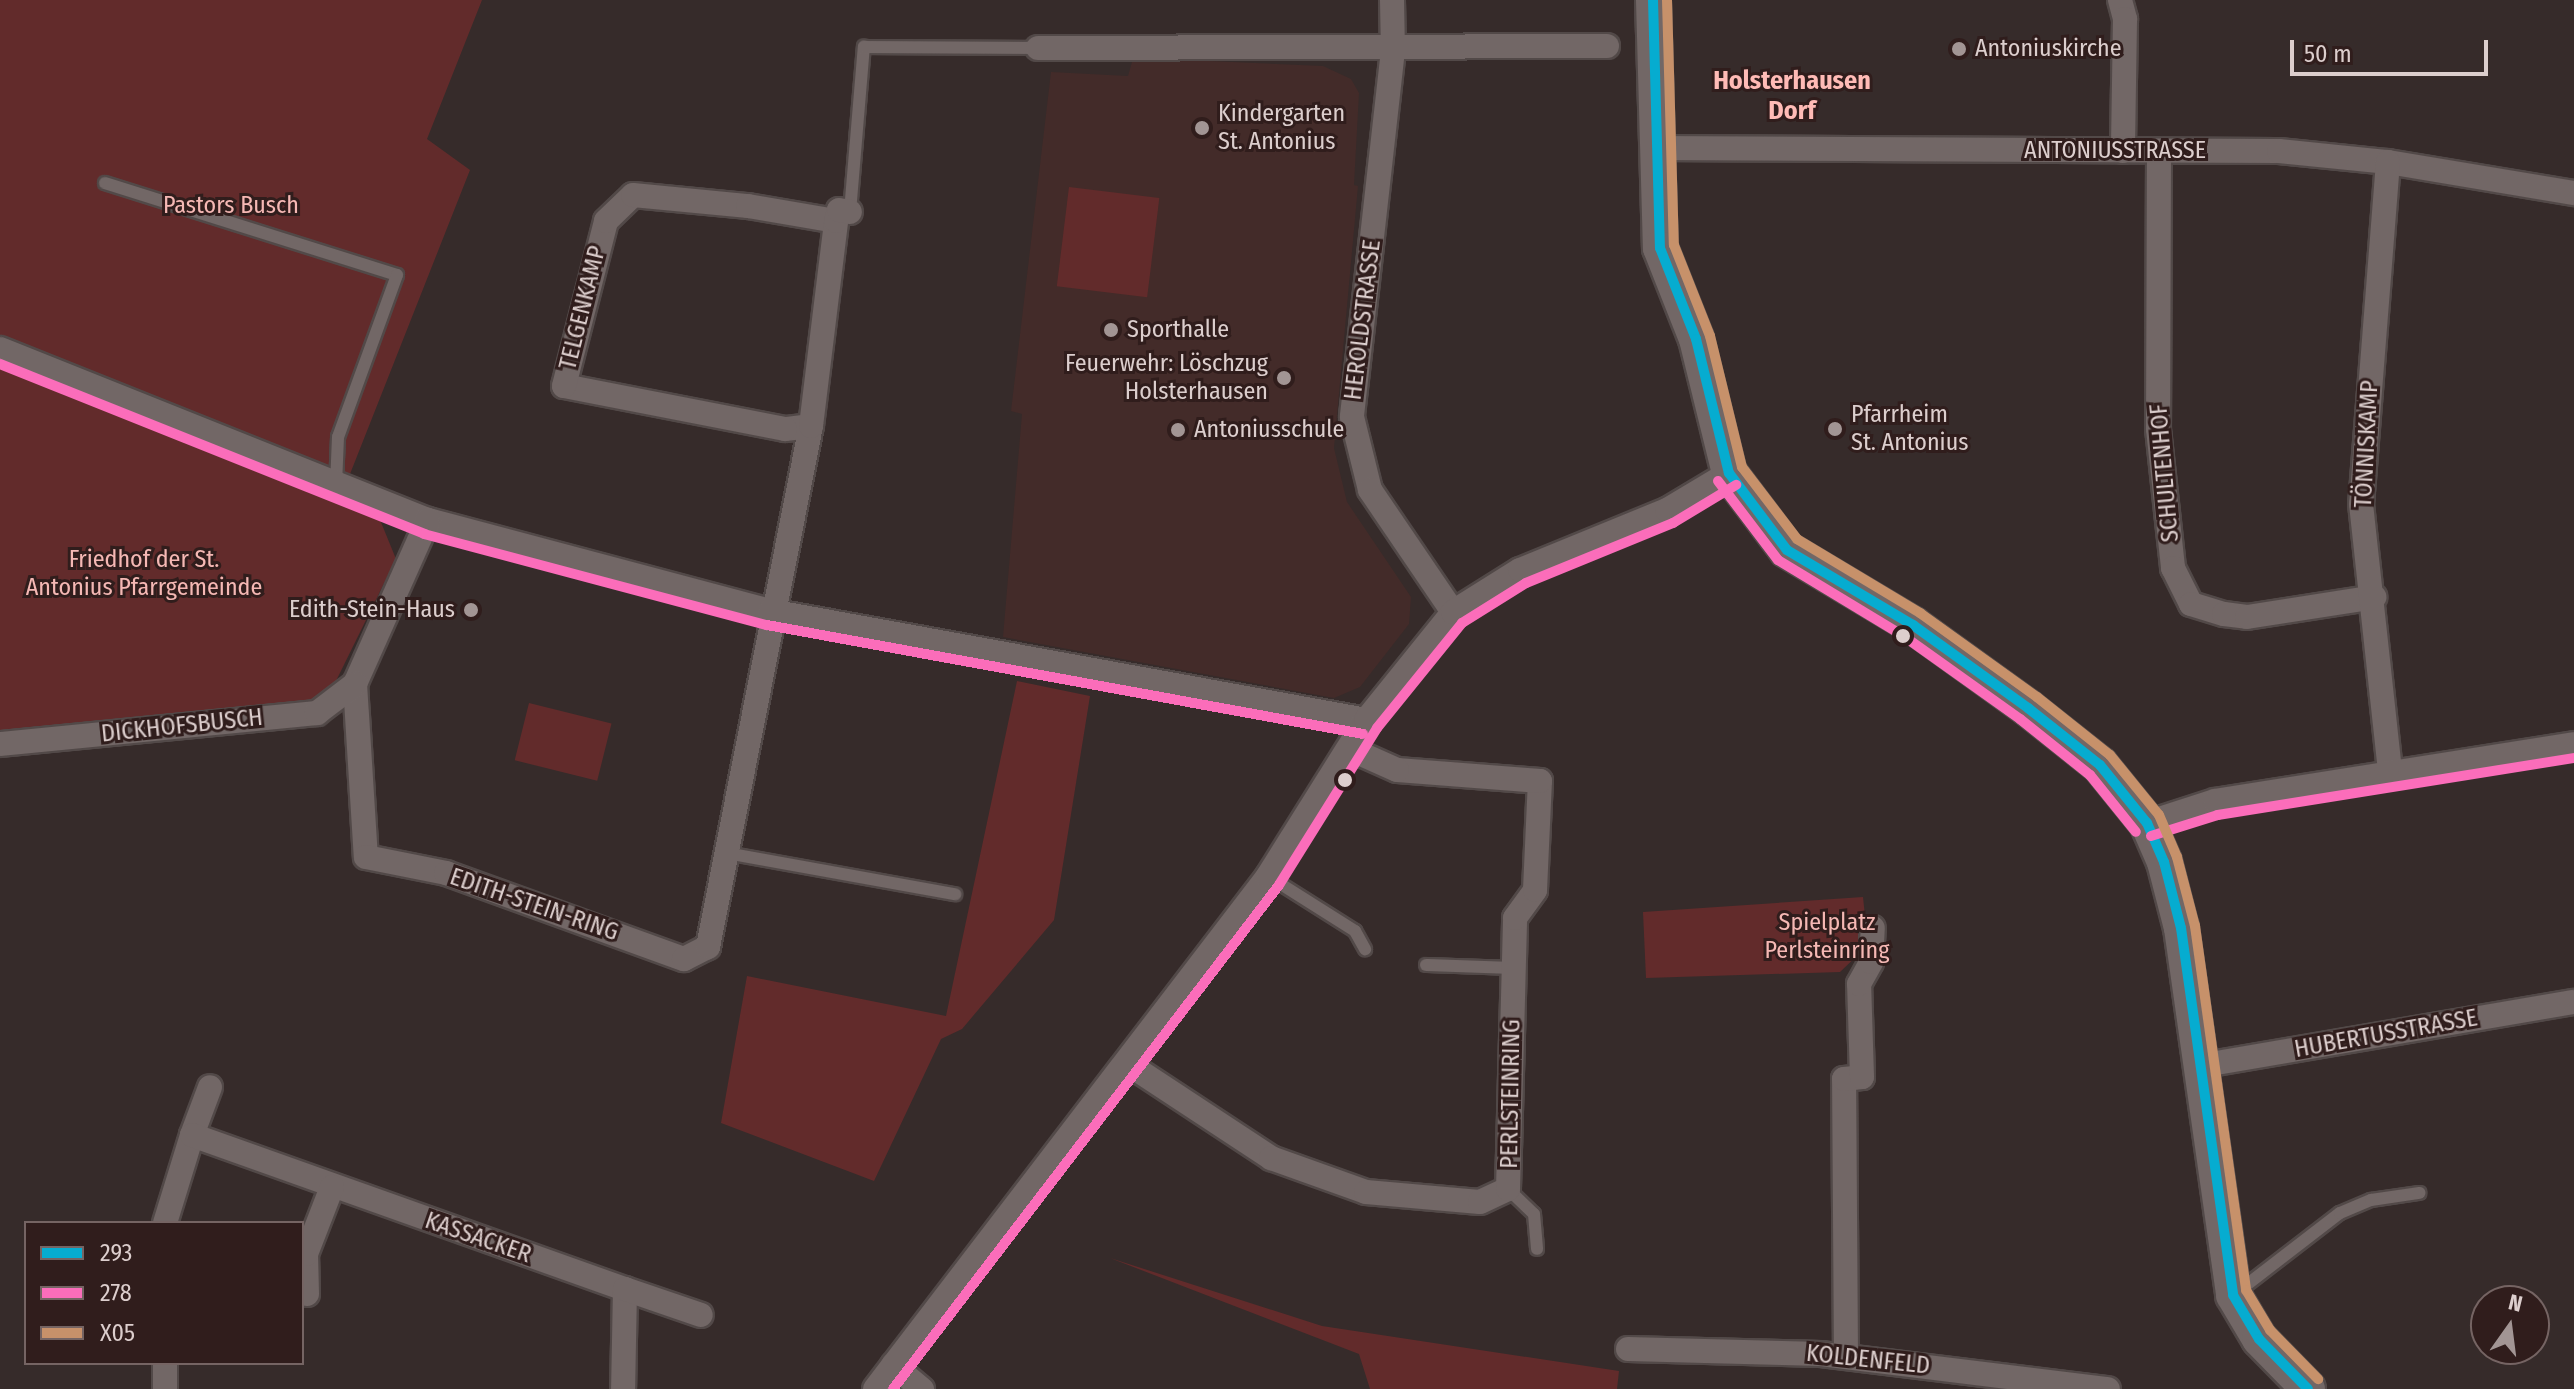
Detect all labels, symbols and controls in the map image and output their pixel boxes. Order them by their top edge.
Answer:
scale bar [2294,24,2492,74]
place label: Antoniuskirche [1975,35,2122,63]
marker: Antoniuskirche [1950,40,1968,58]
text: 50 m [2304,40,2352,68]
district label: Holsterhausen Dorf [1713,65,1871,126]
place label: Kindergarten St. Antonius [1218,100,1345,156]
marker: Kindergarten St. Antonius [1193,119,1211,137]
street label: ANTONIUSSTRASSE [2024,137,2206,165]
park label: Pastors Busch [163,192,299,220]
street label: HEROLDSTRASSE [1339,238,1387,402]
street label: TELGENKAMP [554,243,612,373]
place label: Sporthalle [1127,316,1229,344]
marker: Sporthalle [1102,321,1120,339]
place label: Feuerwehr: Löschzug Holsterhausen [1065,350,1268,406]
marker: Feuerwehr: Löschzug Holsterhausen [1275,369,1293,387]
street label: TÖNNISKAMP [2349,380,2385,508]
place label: Pfarrheim St. Antonius [1851,401,1968,457]
street label: SCHULTENHOF [2145,403,2185,543]
place label: Antoniusschule [1194,416,1344,444]
marker: Pfarrheim St. Antonius [1826,420,1844,438]
marker: Antoniusschule [1169,421,1187,439]
park label: Friedhof der St. Antonius Pfarrgemeinde [26,546,262,602]
place label: Edith-Stein-Haus [289,596,455,624]
marker: Edith-Stein-Haus [462,601,480,619]
unlabelled marker [1895,628,1911,644]
street label: DICKHOFSBUSCH [100,703,264,749]
unlabelled marker [1337,772,1353,788]
street label: EDITH-STEIN-RING [446,863,622,947]
park label: Spielplatz Perlsteinring [1764,909,1890,965]
street label: HUBERTUSSTRASSE [2292,1004,2480,1064]
street label: PERLSTEINRING [1495,1019,1527,1169]
street label: KASSACKER [421,1206,535,1270]
legend [24,1221,304,1365]
text: 293 [100,1239,132,1267]
text: 278 [100,1279,132,1307]
north arrow [2470,1285,2550,1365]
text: N [2506,1288,2525,1318]
text: X05 [100,1319,135,1347]
street label: KOLDENFELD [1805,1339,1931,1381]

